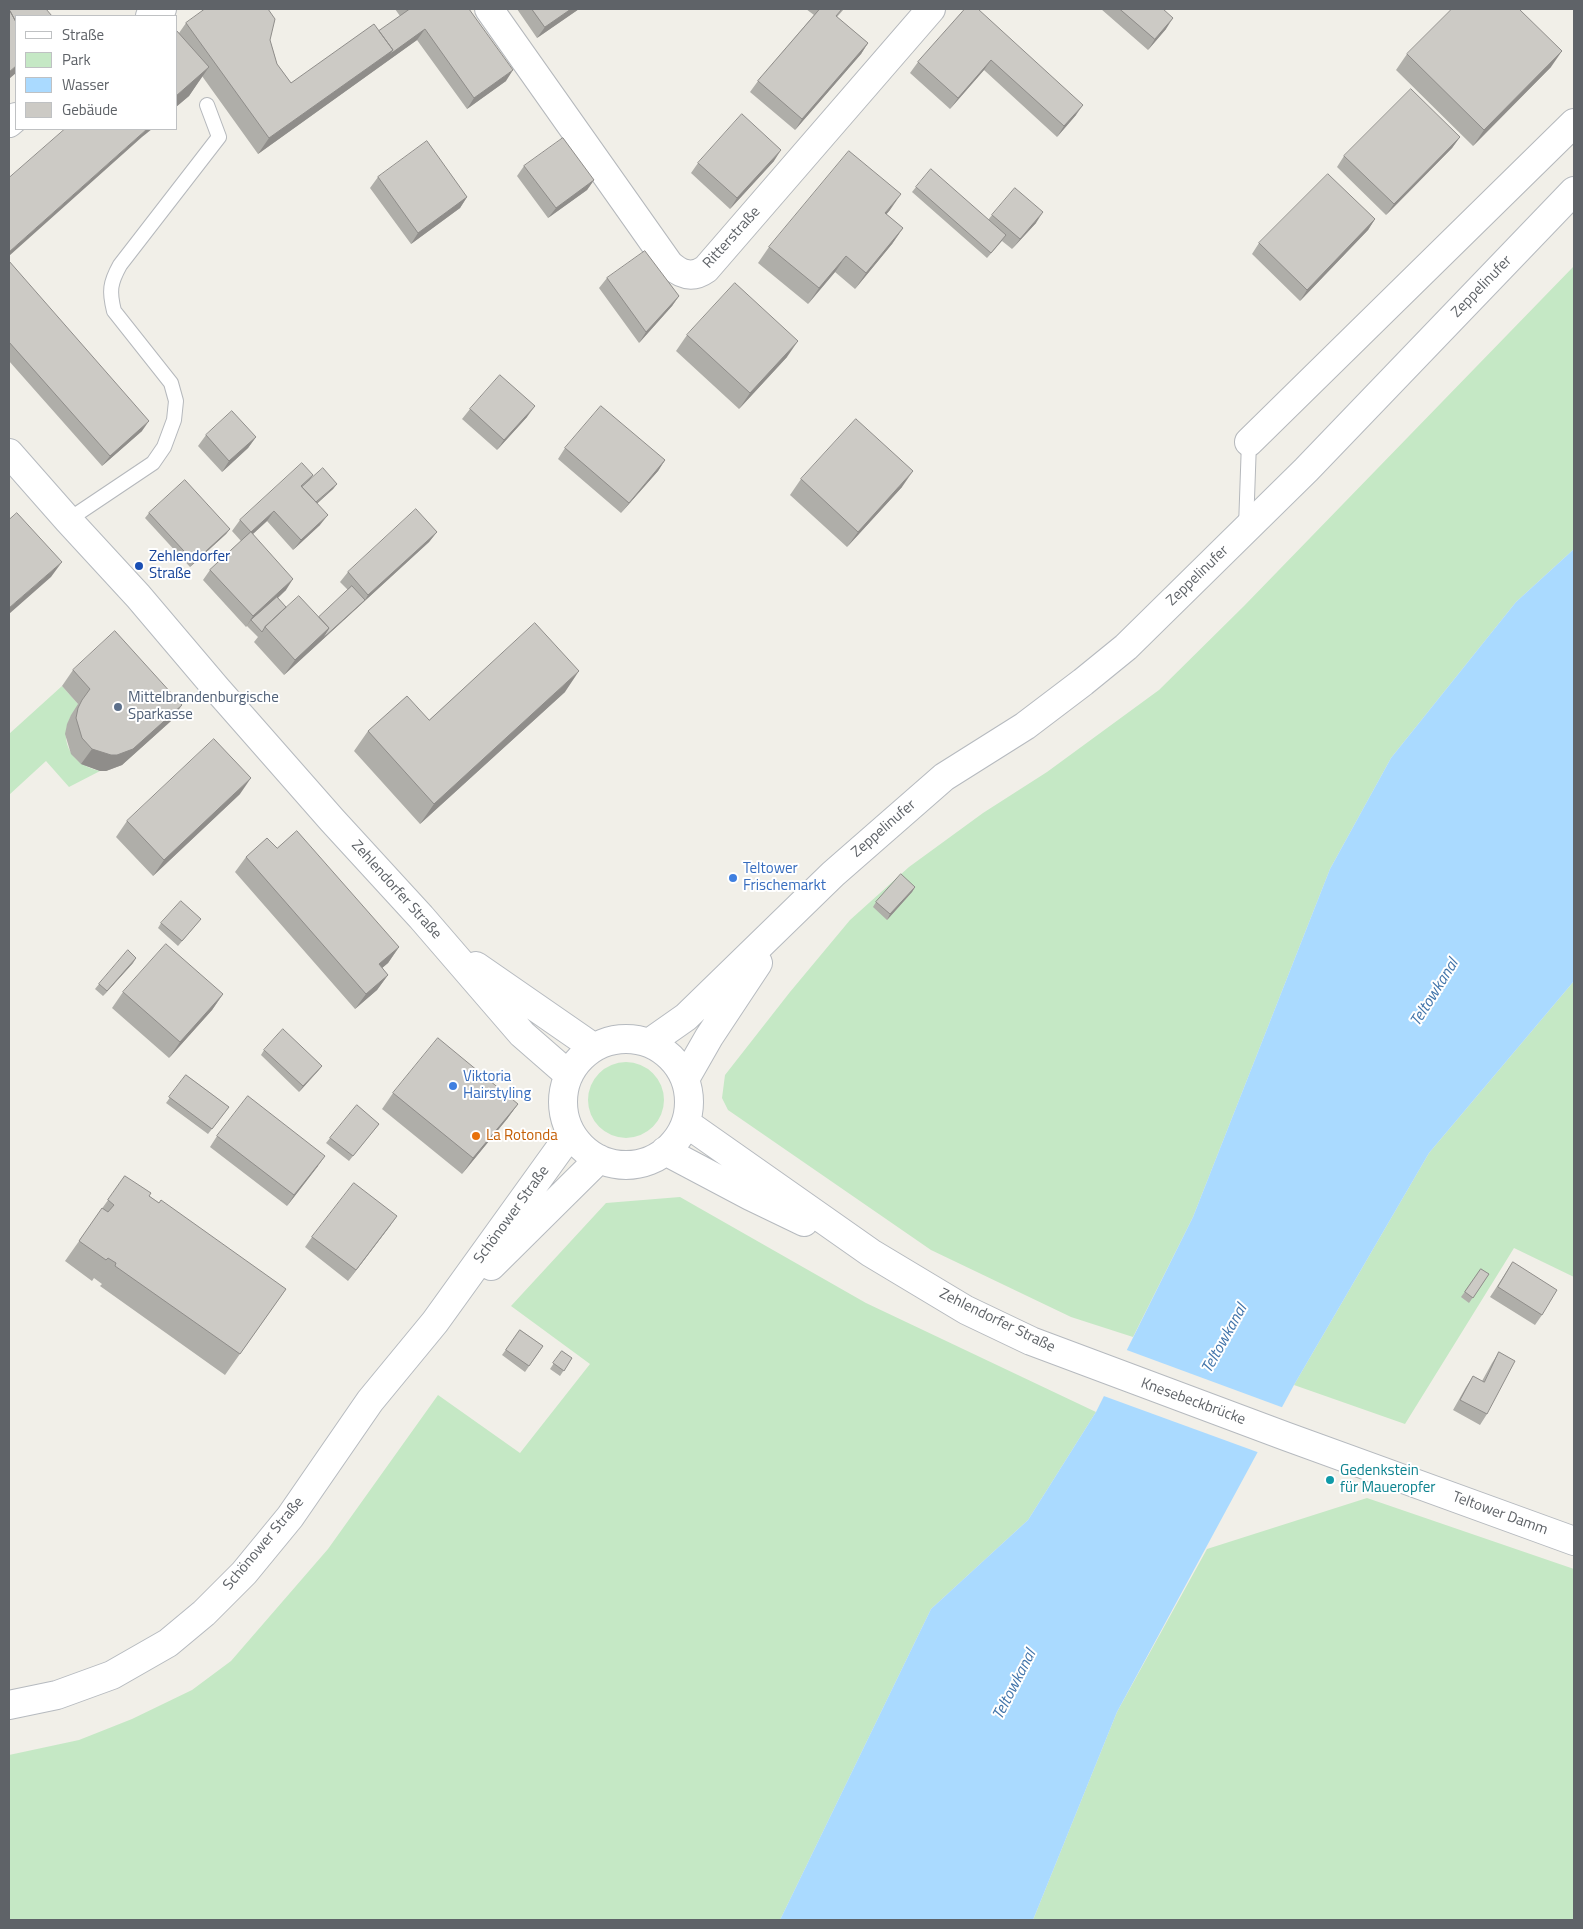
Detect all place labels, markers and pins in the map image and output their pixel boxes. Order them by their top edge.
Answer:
place label: Zehlendorfer Straße [149,548,230,583]
marker: Zehlendorfer Straße [133,560,145,572]
place label: Mittelbrandenburgische Sparkasse [128,689,279,724]
marker: Mittelbrandenburgische Sparkasse [112,701,124,713]
place label: Teltower Frischemarkt [743,860,826,895]
marker: Teltower Frischemarkt [727,872,739,884]
place label: Viktoria Hairstyling [463,1068,531,1103]
marker: Viktoria Hairstyling [447,1080,459,1092]
place label: La Rotonda [486,1127,558,1145]
marker: La Rotonda [470,1130,482,1142]
place label: Gedenkstein für Maueropfer [1340,1462,1436,1497]
marker: Gedenkstein für Maueropfer [1324,1474,1336,1486]

